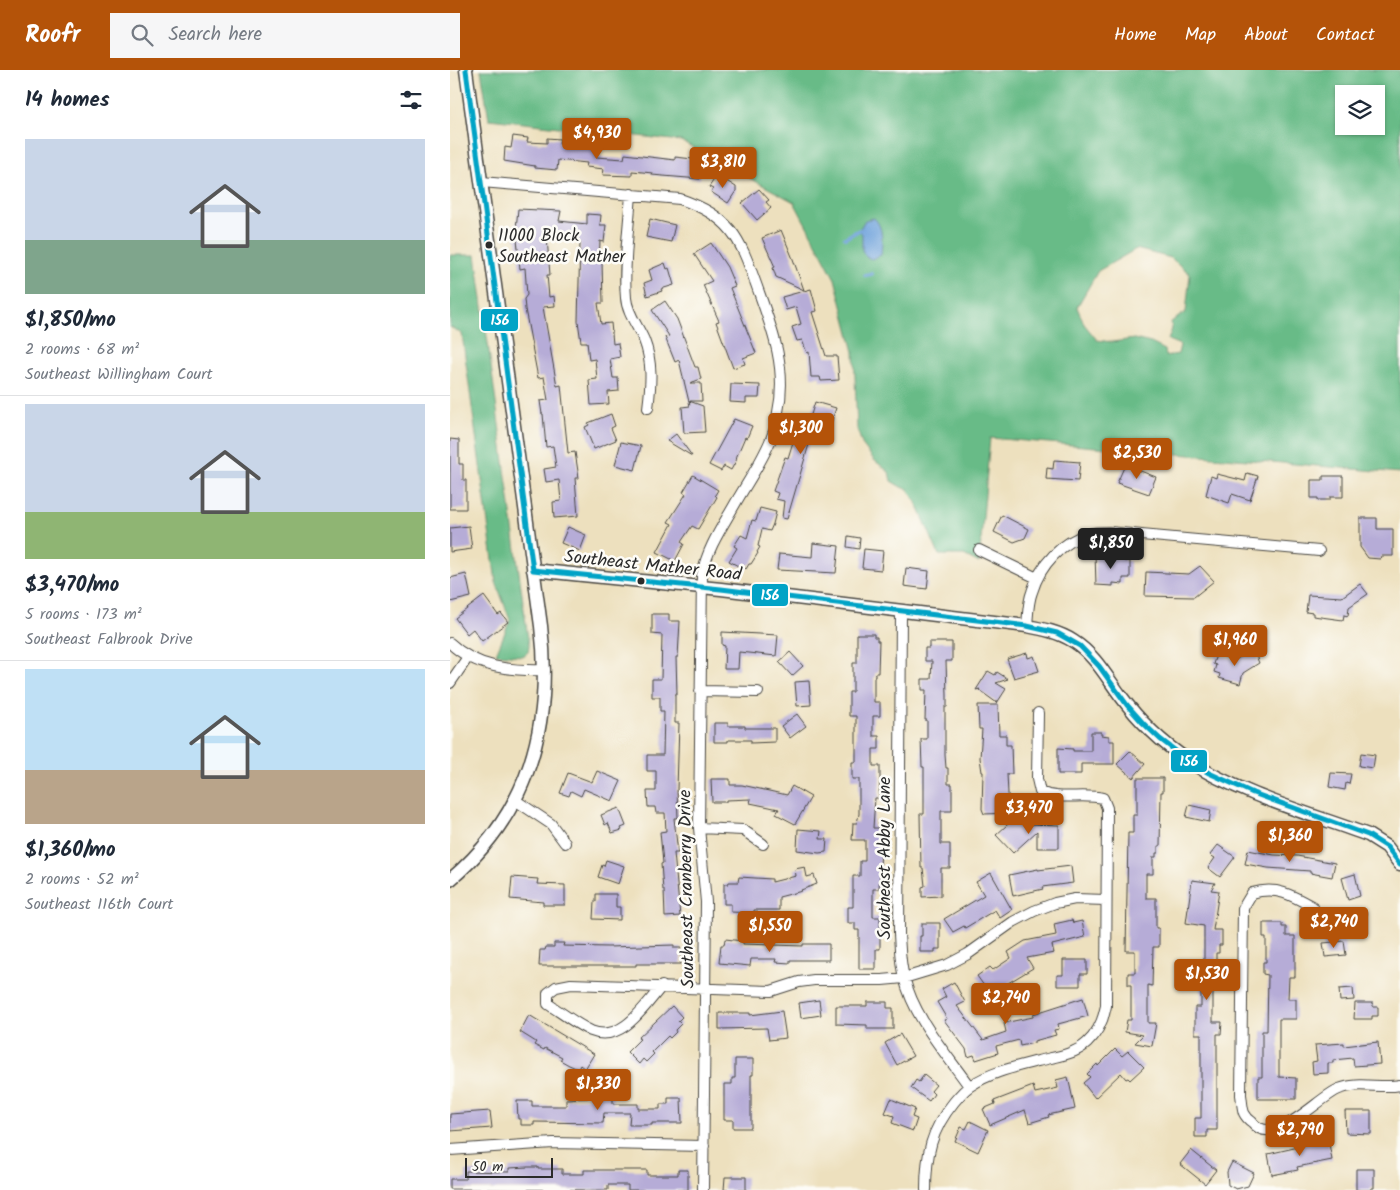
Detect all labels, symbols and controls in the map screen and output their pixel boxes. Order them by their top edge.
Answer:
search box [110,13,460,58]
text: Roofr [25,16,80,55]
text: Search here [168,20,262,50]
icon: search [128,21,156,49]
text: Home [1114,21,1157,50]
text: Map [1185,21,1216,50]
text: About [1244,21,1288,50]
text: Contact [1316,21,1375,50]
text: 14 homes [25,84,110,117]
map controls [1335,85,1385,135]
button: layers [1335,85,1385,135]
icon: filters [397,86,425,114]
pin: $4,930 [556,118,638,160]
text: $4,930 [573,121,621,146]
pin: $3,810 [682,146,764,189]
text: $3,810 [701,150,745,175]
icon: home [180,171,270,261]
place label: 11000 Block Southeast Mather [498,223,627,271]
marker: 11000 Block Southeast Mather [484,240,494,250]
text: $1,850/mo [25,304,116,337]
line badge: 156 [480,308,519,332]
text: 156 [491,310,510,332]
text: 2 rooms · 68 m² [25,337,139,362]
text: Southeast Willingham Court [25,362,213,387]
pin: $1,300 [760,412,842,455]
text: $1,300 [779,416,823,441]
icon: home [180,437,270,527]
pin: $2,530 [1096,438,1178,480]
text: $2,530 [1113,441,1161,466]
pin: $1,850 [1070,528,1152,570]
text: $1,850 [1089,531,1133,556]
street label: Southeast Mather Road [563,543,744,590]
text: $3,470/mo [25,569,119,602]
unlabelled marker [636,576,646,586]
line badge: 156 [751,583,789,607]
text: 156 [761,585,780,607]
text: 5 rooms · 173 m² [25,602,142,627]
pin: $1,960 [1194,624,1276,667]
text: Southeast Falbrook Drive [25,627,193,652]
text: $1,960 [1213,628,1257,653]
icon: home [180,702,270,792]
line badge: 156 [1170,749,1208,773]
text: 156 [1180,751,1199,773]
street label: Southeast Abby Lane [871,777,900,939]
street label: Southeast Cranberry Drive [671,789,704,989]
pin: $3,470 [988,792,1070,835]
text: $3,470 [1006,796,1052,821]
pin: $1,360 [1249,820,1331,863]
text: $1,360 [1268,824,1312,849]
text: $1,360/mo [25,834,116,867]
text: 2 rooms · 52 m² [25,867,139,892]
text: Southeast 116th Court [25,892,173,917]
pin: $2,740 [1293,906,1375,949]
pin: $1,550 [729,910,811,953]
text: $2,740 [1310,910,1358,935]
text: $1,550 [749,914,791,939]
pin: $1,530 [1166,958,1248,1001]
text: $1,530 [1185,962,1229,987]
pin: $2,740 [965,982,1047,1025]
text: $2,740 [982,986,1030,1011]
pin: $1,330 [557,1068,639,1111]
text: $1,330 [576,1072,620,1097]
pin: $2,790 [1259,1114,1341,1157]
text: $2,790 [1277,1118,1323,1143]
scale bar [465,1155,552,1178]
text: 50 m [472,1156,503,1178]

